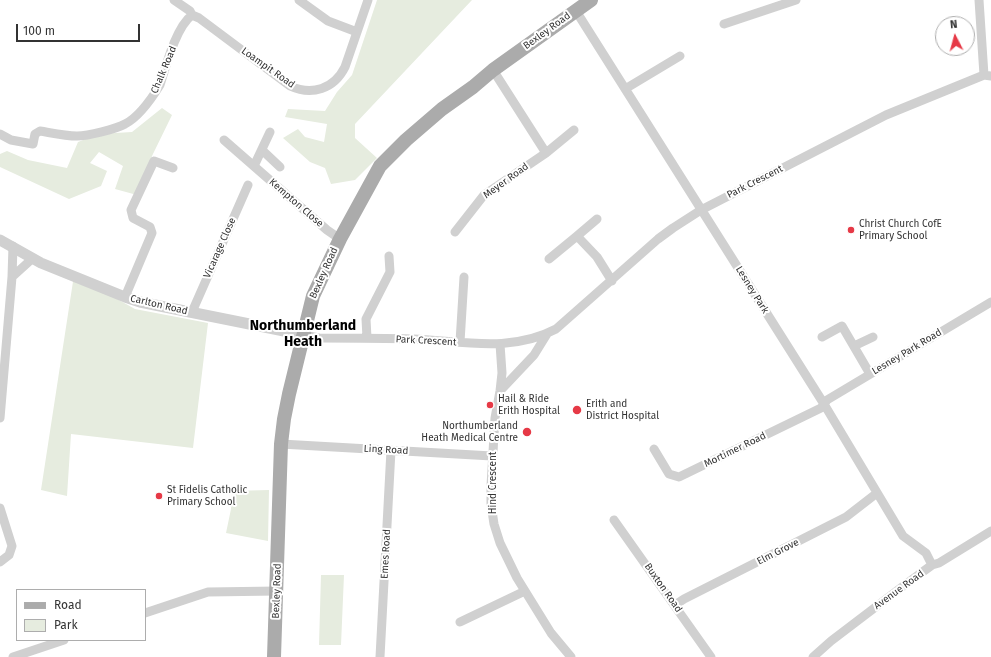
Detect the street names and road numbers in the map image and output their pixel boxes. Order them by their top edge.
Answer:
street label: Bexley Road [521,10,573,52]
street label: Chalk Road [149,44,179,96]
street label: Loampit Road [239,45,297,91]
street label: Meyer Road [481,161,531,201]
street label: Park Crescent [725,163,785,201]
street label: Kempton Close [266,176,326,230]
street label: Vicarage Close [201,216,239,280]
street label: Bexley Road [307,245,341,301]
street label: Lesney Park [733,264,771,316]
street label: Carlton Road [129,293,189,317]
street label: Lesney Park Road [870,326,944,378]
street label: Park Crescent [395,333,457,349]
street label: Mortimer Road [702,430,768,470]
street label: Ling Road [363,443,409,457]
street label: Hind Crescent [487,452,499,514]
street label: Emes Road [379,529,393,579]
street label: Elm Grove [755,536,801,568]
street label: Buxton Road [642,561,684,615]
street label: Bexley Road [270,563,284,619]
street label: Avenue Road [872,568,926,612]

